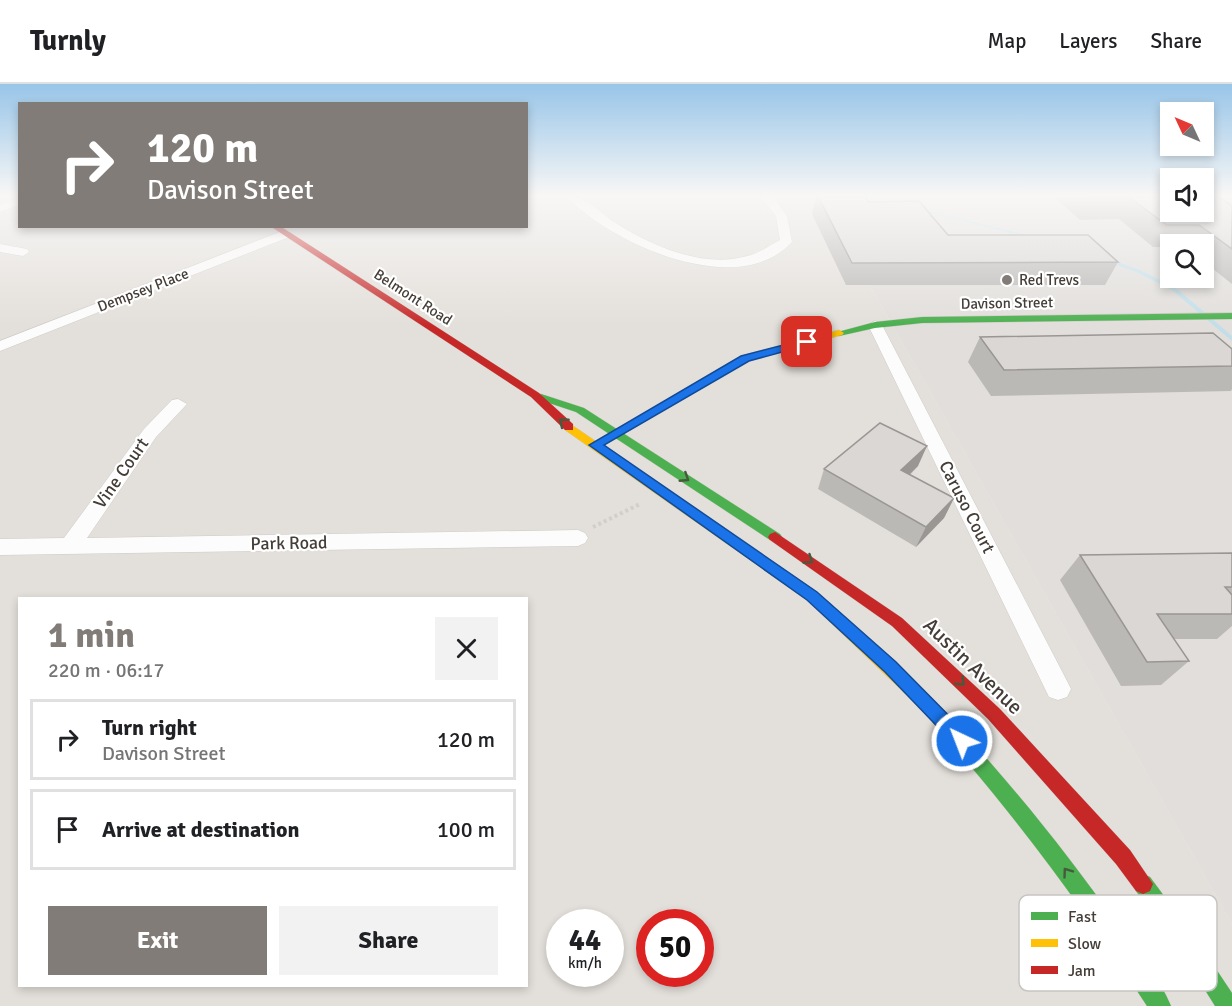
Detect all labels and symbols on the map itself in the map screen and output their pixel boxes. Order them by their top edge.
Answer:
north arrow [1160,102,1214,156]
street label: Dempsey Place [95,264,191,316]
street label: Belmont Road [371,265,456,329]
place label: Red Trevs [1019,271,1080,289]
marker: Red Trevs [1000,273,1014,287]
street label: Davison Street [961,293,1053,313]
pin [781,316,832,367]
one-way arrow [559,418,570,429]
street label: Vine Court [89,433,153,513]
street label: Caruso Court [934,457,1000,557]
one-way arrow [679,471,689,483]
street label: Park Road [250,531,328,555]
one-way arrow [803,553,814,564]
street label: Austin Avenue [918,612,1028,720]
one-way arrow [954,675,964,686]
position arrow [930,709,994,773]
one-way arrow [1063,867,1074,878]
legend [1019,895,1217,991]
text: Fast [1068,907,1097,927]
speed limit sign: 50 [636,909,714,987]
text: Slow [1068,934,1102,954]
text: Jam [1068,961,1096,981]

